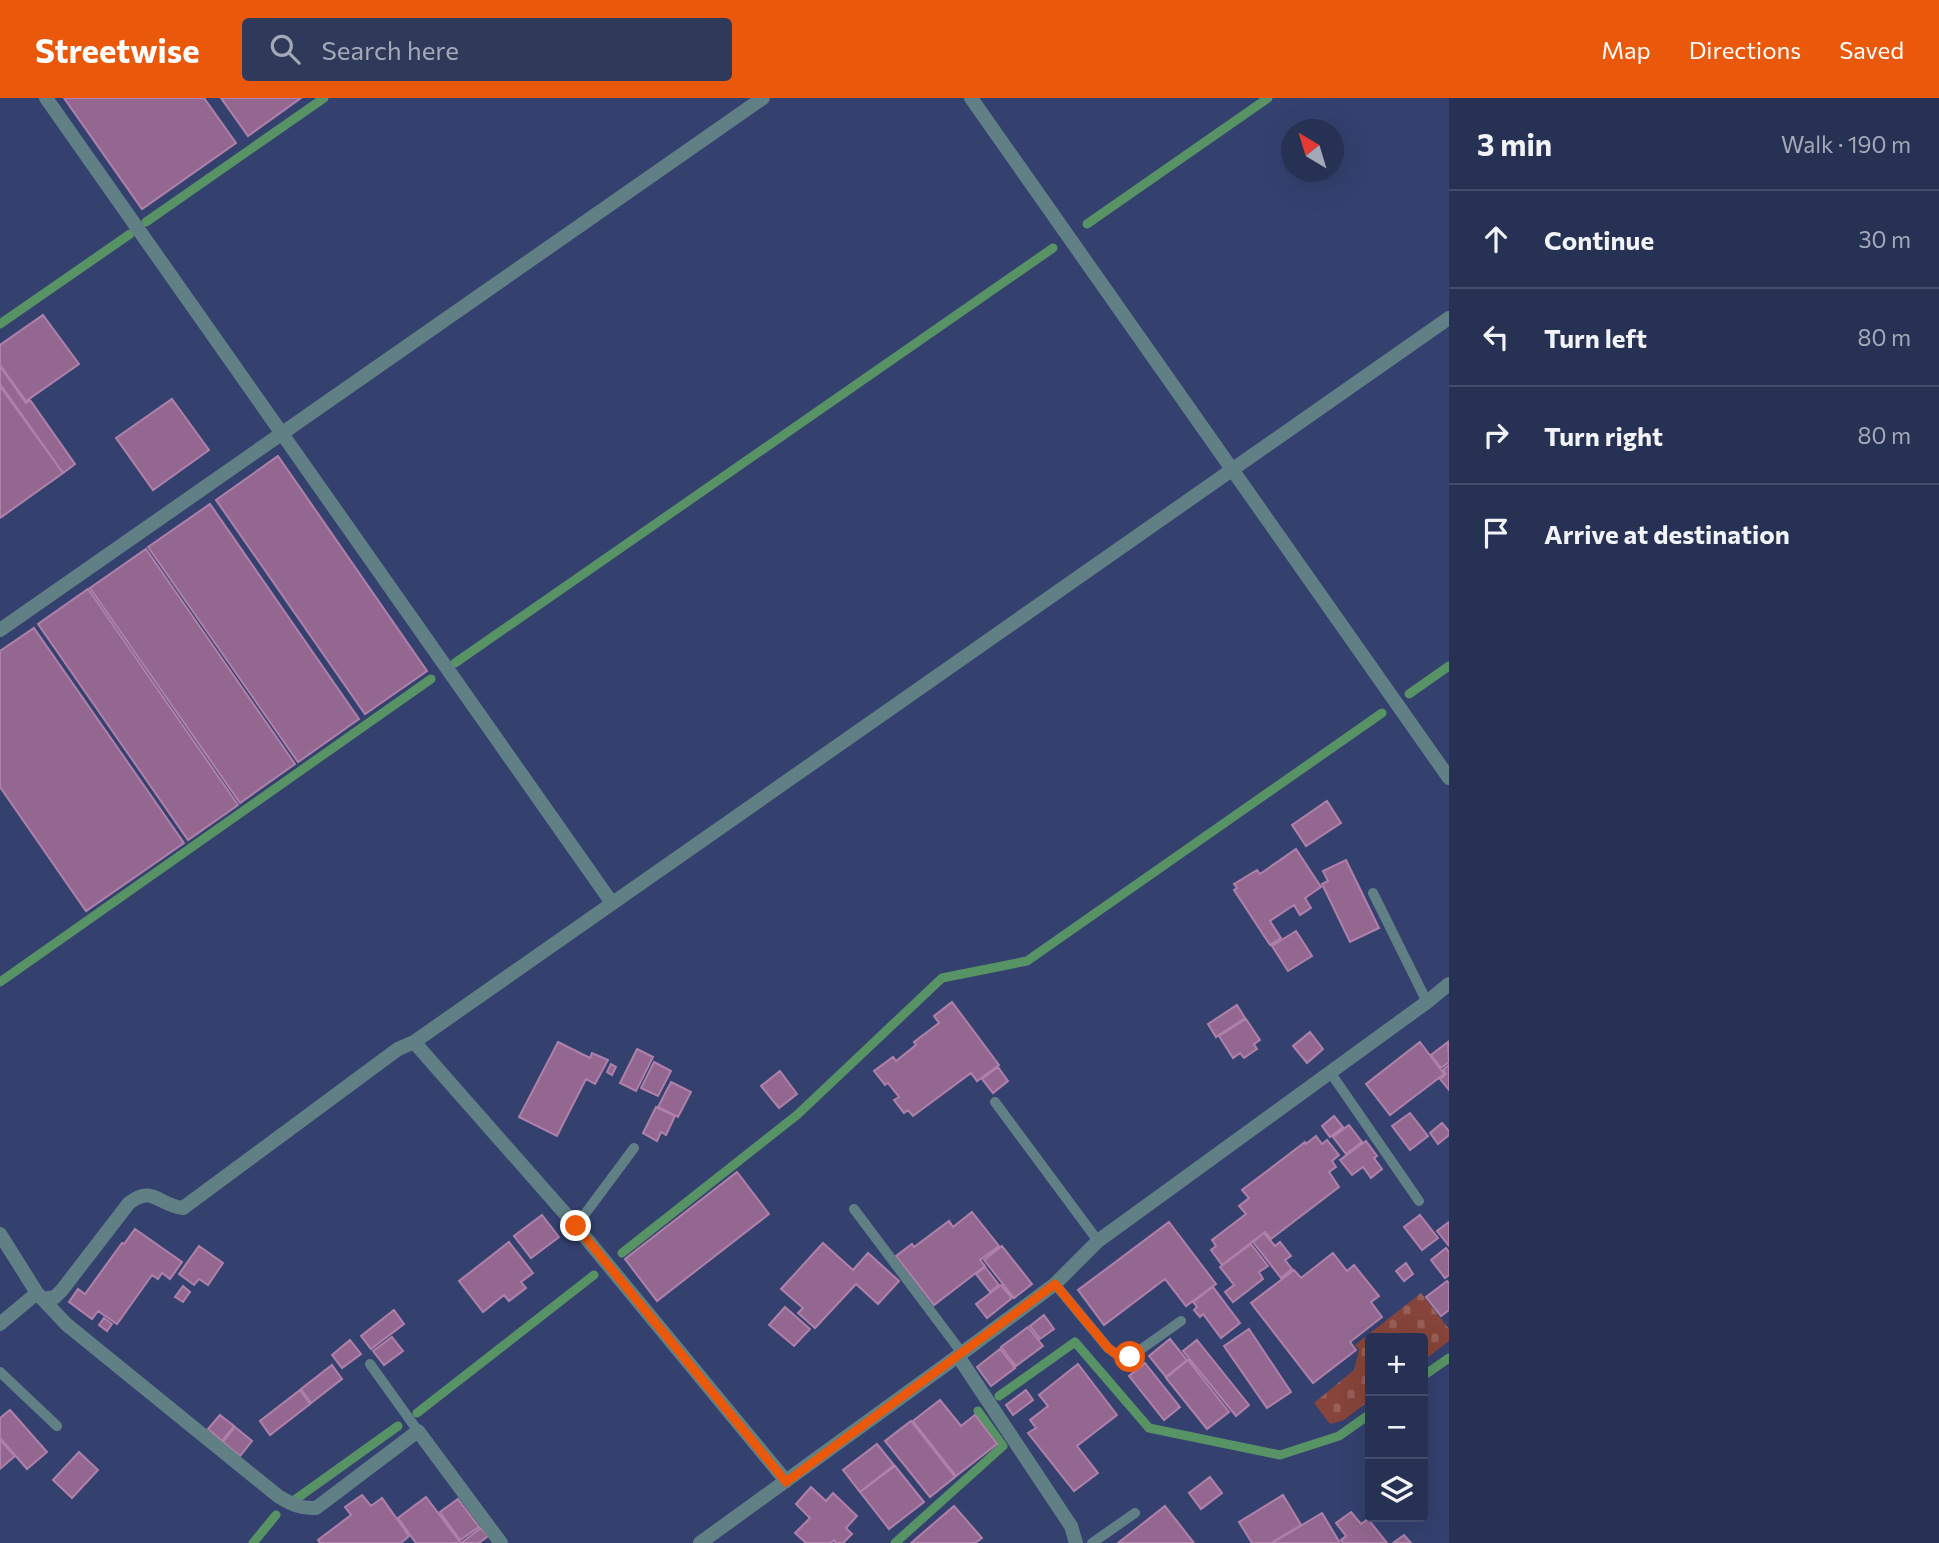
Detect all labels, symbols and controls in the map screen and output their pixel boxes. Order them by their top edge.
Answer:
search box [242,18,732,81]
text: Streetwise [35,29,200,70]
icon: search [266,30,304,68]
text: Search here [322,34,459,65]
text: Map [1601,35,1651,64]
text: Directions [1689,35,1801,64]
text: Saved [1839,35,1904,64]
north arrow [1281,119,1344,182]
text: 3 min [1477,125,1552,162]
text: Walk · 190 m [1781,130,1911,158]
icon: ahead [1477,220,1515,258]
text: Continue [1544,224,1654,255]
text: 30 m [1858,225,1911,253]
icon: left [1477,318,1515,356]
text: Turn left [1544,322,1647,353]
text: 80 m [1858,323,1911,351]
icon: right [1477,416,1515,454]
text: Turn right [1544,420,1663,451]
text: 80 m [1858,421,1911,449]
icon: arrive [1477,514,1515,552]
text: Arrive at destination [1544,518,1790,549]
route end [560,1210,591,1241]
map controls [1365,1333,1428,1522]
button: + [1365,1333,1428,1396]
route start [1114,1341,1145,1372]
button: − [1365,1396,1428,1459]
button: layers [1365,1459,1428,1522]

